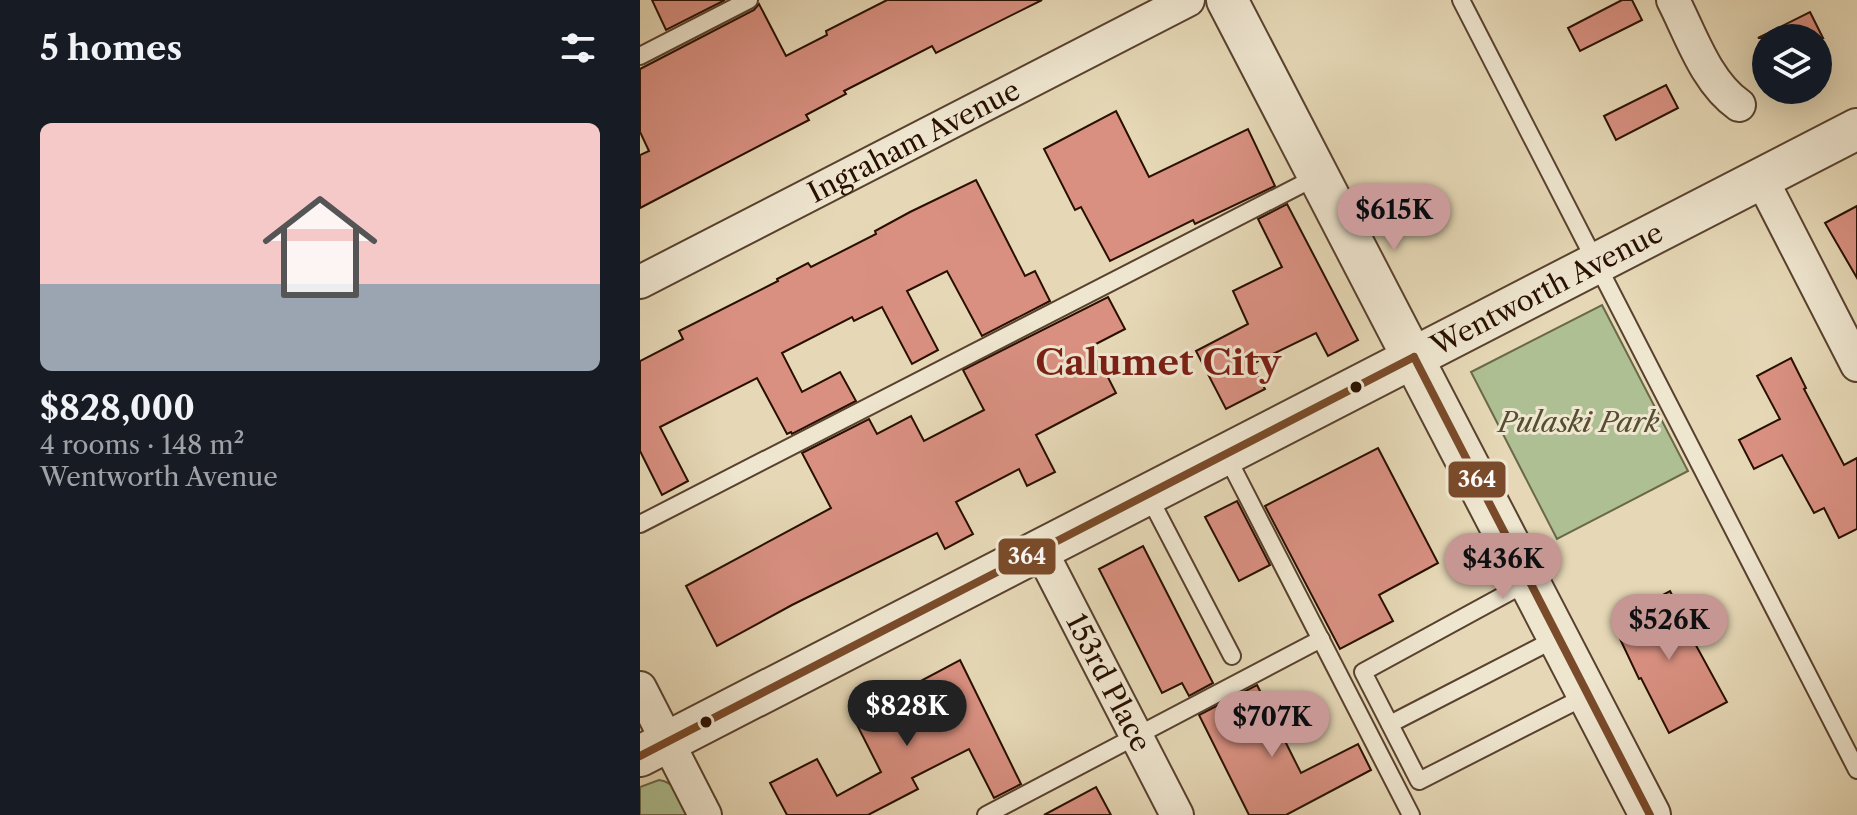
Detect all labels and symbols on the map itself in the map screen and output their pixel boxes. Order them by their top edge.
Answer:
street label: Ingraham Avenue [802,73,1025,210]
pin: $615K [1338,184,1450,252]
street label: Wentworth Avenue [1424,215,1668,363]
district label: Calumet City [1035,340,1282,384]
unlabelled marker [1348,379,1364,395]
park label: Pulaski Park [1496,405,1660,439]
line badge: 364 [1447,460,1507,499]
text: 364 [1458,466,1496,493]
pin: $436K [1447,533,1559,601]
line badge: 364 [997,537,1057,576]
text: 364 [1008,543,1046,570]
pin: $526K [1613,594,1725,662]
street label: 153rd Place [1059,608,1158,757]
pin: $828K [851,680,963,748]
pin: $707K [1216,691,1328,759]
unlabelled marker [698,714,714,730]

